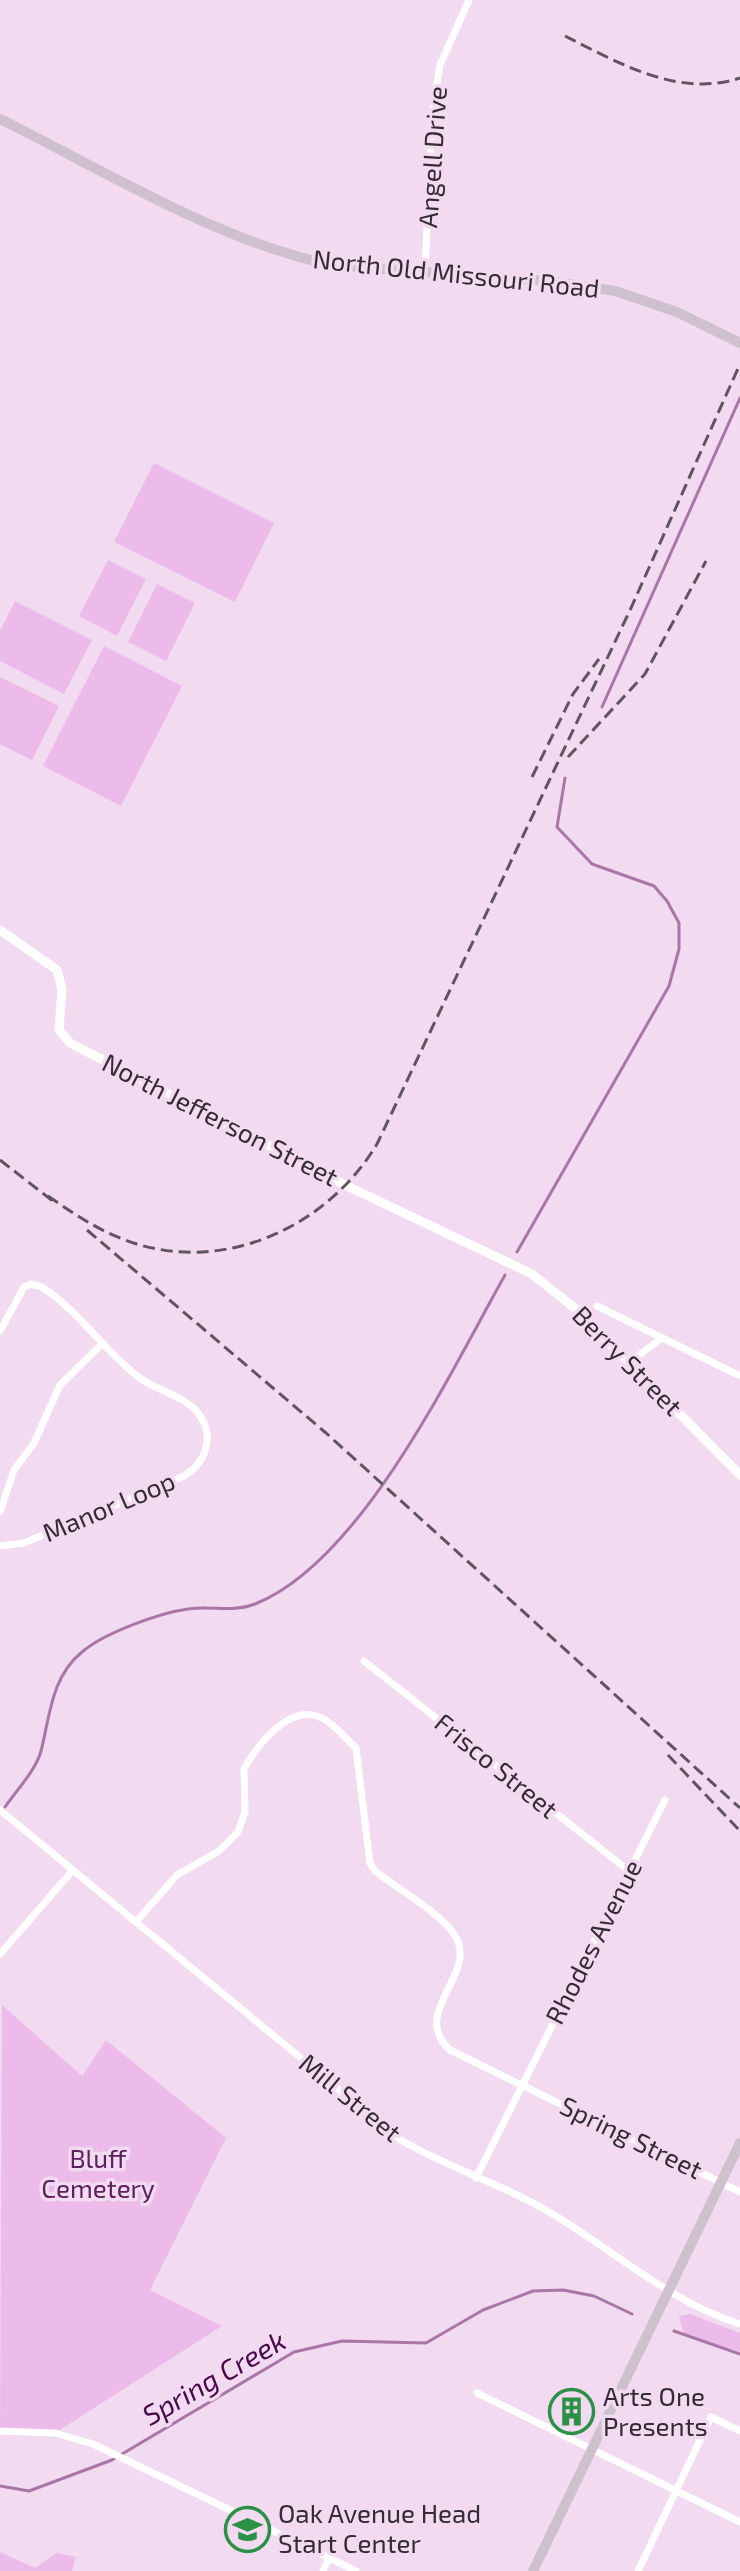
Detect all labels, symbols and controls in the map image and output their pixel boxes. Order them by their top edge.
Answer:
street label: Angell Drive [411,85,452,229]
street label: North Old Missouri Road [311,242,601,303]
street label: North Jefferson Street [98,1046,344,1192]
street label: Berry Street [567,1299,689,1421]
street label: Manor Loop [38,1464,179,1547]
street label: Frisco Street [429,1706,565,1824]
street label: Rhodes Avenue [538,1854,647,2029]
street label: Mill Street [294,2046,408,2147]
street label: Spring Street [556,2089,708,2184]
park label: Bluff Cemetery [41,2142,155,2203]
water label: Spring Creek [136,2322,291,2432]
place label: Arts One Presents [603,2380,708,2441]
building icon: Arts One Presents [548,2388,596,2436]
place label: Oak Avenue Head Start Center [278,2497,481,2558]
school or university icon: Oak Avenue Head Start Center [223,2505,271,2553]

